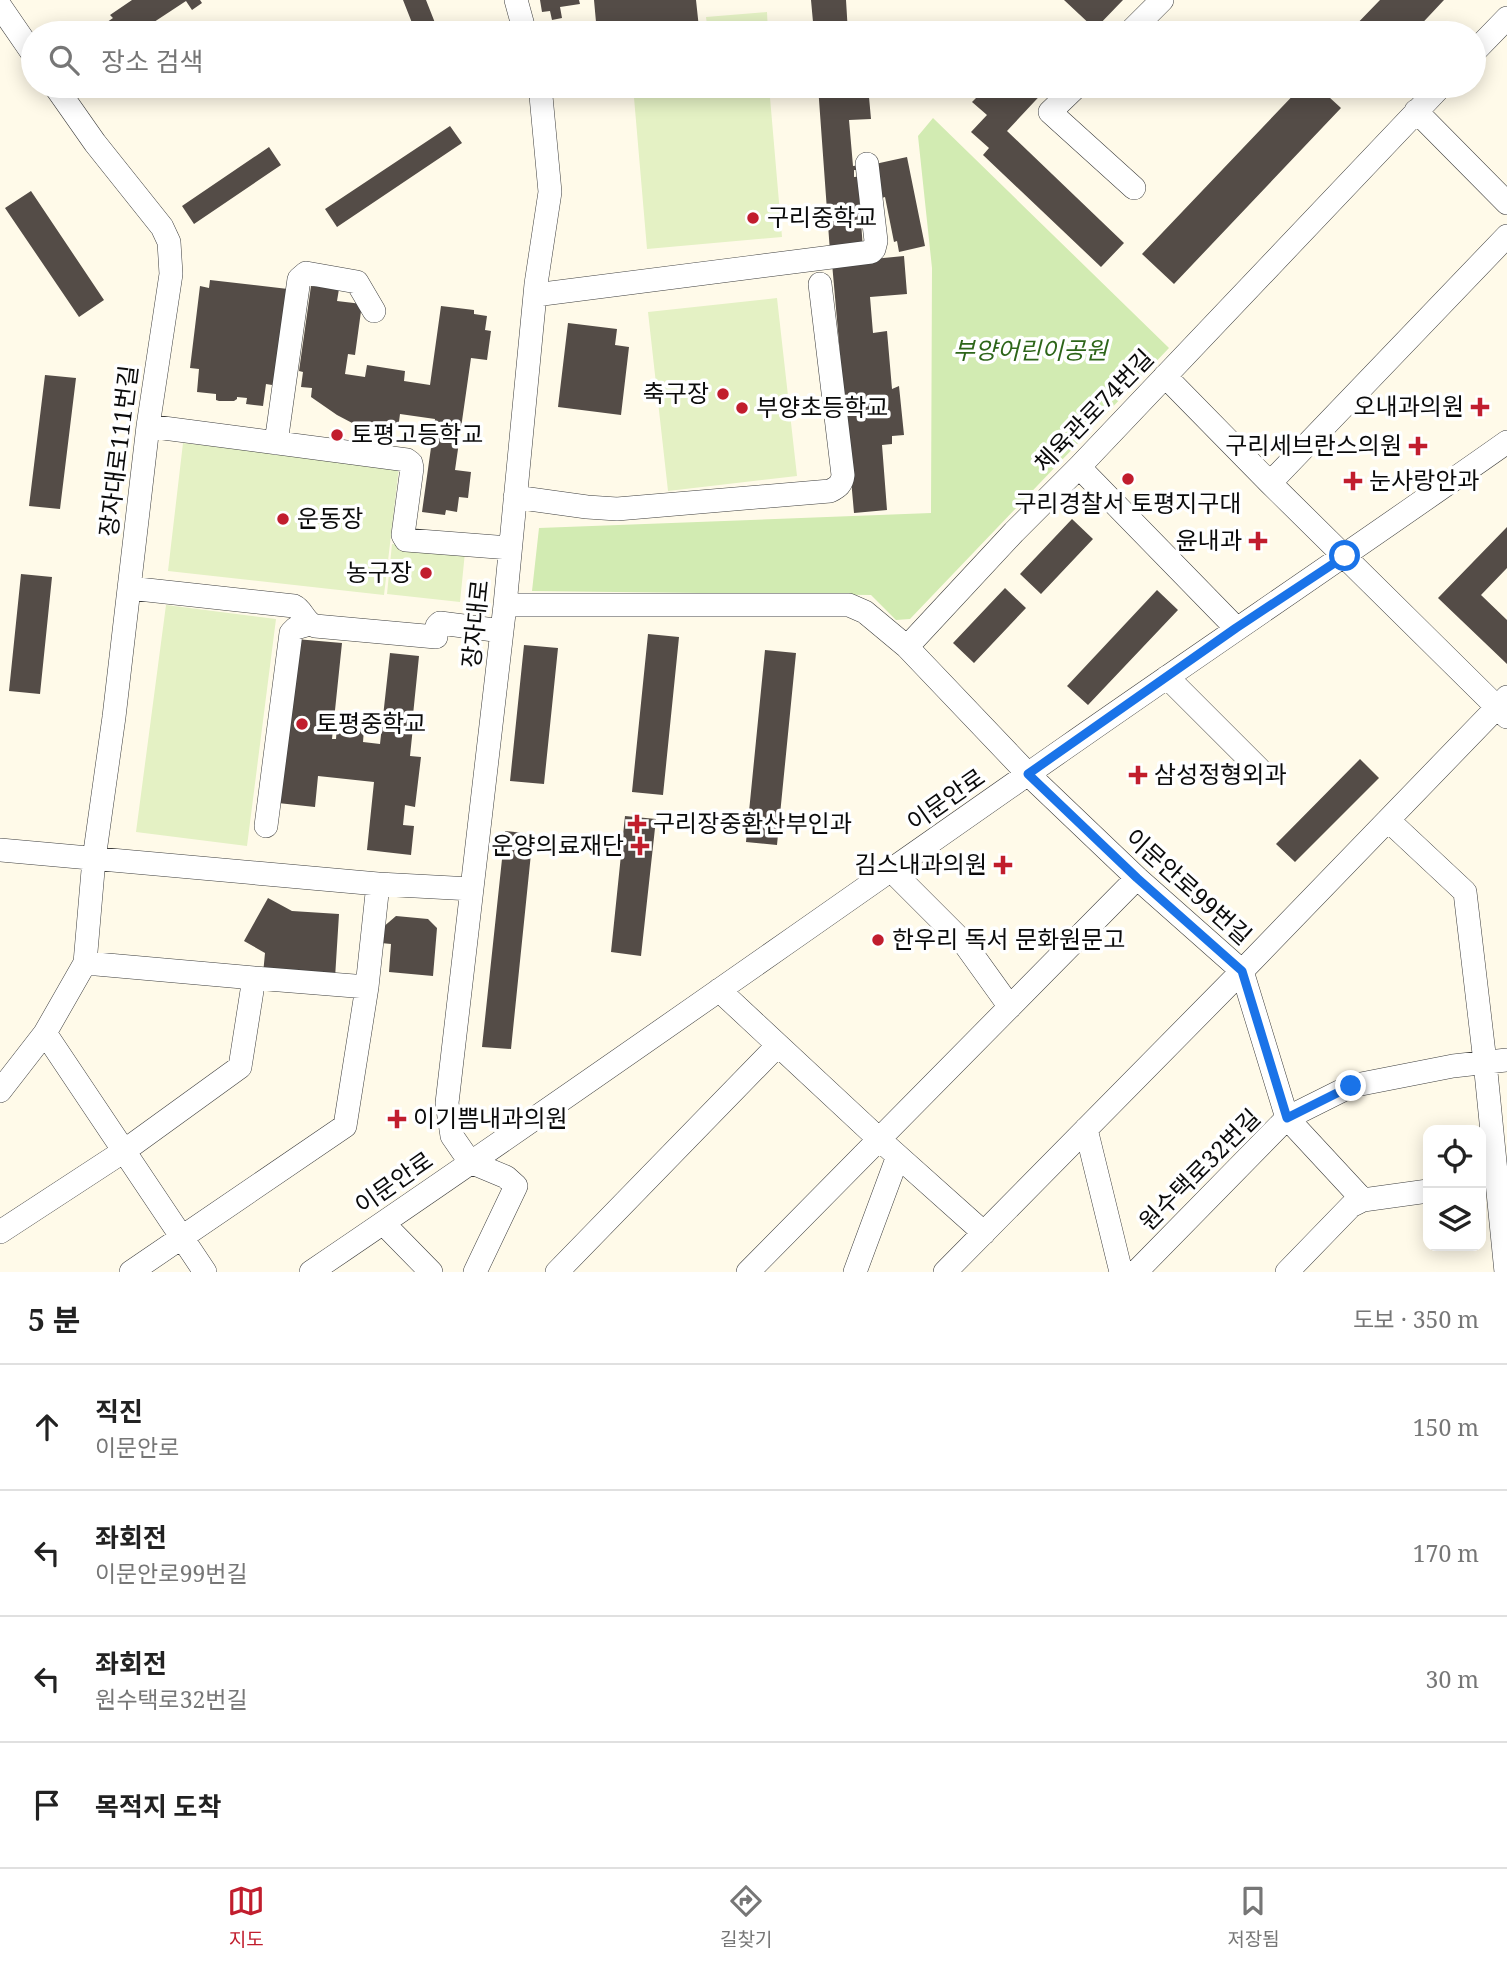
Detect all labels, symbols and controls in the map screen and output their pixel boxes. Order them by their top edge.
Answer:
search box [21,21,1486,98]
icon: search [45,41,83,79]
text: 장소 검색 [101,43,203,79]
place label: 구리중학교 [767,200,877,233]
marker: 구리중학교 [745,210,761,226]
park label: 부양어린이공원 [953,333,1109,366]
street label: 체육관로74번길 [1026,341,1160,479]
street label: 장자대로111번길 [91,363,144,539]
place label: 축구장 [643,376,709,409]
marker: 축구장 [715,386,731,402]
place label: 오내과의원 [1354,389,1464,422]
place label: 부양초등학교 [756,390,888,423]
marker: 오내과의원 [1470,397,1490,417]
marker: 부양초등학교 [734,400,750,416]
place label: 토평고등학교 [351,417,483,450]
marker: 토평고등학교 [329,427,345,443]
place label: 구리세브란스의원 [1225,428,1402,461]
marker: 구리세브란스의원 [1408,436,1428,456]
place label: 눈사랑안과 [1369,463,1479,496]
marker: 구리경찰서 토평지구대 [1120,471,1136,487]
marker: 눈사랑안과 [1343,471,1363,491]
place label: 구리경찰서 토평지구대 [1014,486,1242,519]
place label: 운동장 [297,501,363,534]
marker: 운동장 [275,511,291,527]
place label: 윤내과 [1176,523,1242,556]
marker: 윤내과 [1248,531,1268,551]
route start [1329,540,1360,571]
place label: 농구장 [346,555,412,588]
marker: 농구장 [418,565,434,581]
street label: 장자대로 [453,578,496,669]
place label: 토평중학교 [316,706,426,739]
marker: 토평중학교 [294,716,310,732]
place label: 삼성정형외과 [1154,757,1286,790]
street label: 이문안로 [899,760,991,838]
marker: 삼성정형외과 [1128,765,1148,785]
place label: 구리장중환산부인과 [653,806,852,839]
marker: 구리장중환산부인과 [627,814,647,834]
street label: 이문안로99번길 [1119,820,1259,951]
place label: 운양의료재단 [492,828,624,861]
marker: 운양의료재단 [630,836,650,856]
place label: 김스내과의원 [855,847,987,880]
marker: 김스내과의원 [993,855,1013,875]
place label: 한우리 독서 문화원문고 [892,922,1125,955]
marker: 한우리 독서 문화원문고 [870,932,886,948]
route end [1335,1070,1366,1101]
place label: 이기쁨내과의원 [413,1101,568,1134]
street label: 원수택로32번길 [1131,1101,1267,1237]
marker: 이기쁨내과의원 [387,1109,407,1129]
map controls [1423,1125,1486,1251]
button: locate [1423,1125,1486,1188]
street label: 이문안로 [347,1143,439,1221]
button: layers [1423,1188,1486,1251]
text: 5 분 [28,1299,80,1340]
text: 도보 · 350 m [1353,1303,1479,1335]
text: 직진 [95,1393,143,1429]
icon: ahead [28,1408,66,1446]
text: 150 m [1413,1411,1479,1443]
text: 이문안로 [95,1431,180,1463]
text: 좌회전 [95,1519,167,1555]
icon: left [28,1534,66,1572]
text: 170 m [1413,1537,1479,1569]
text: 이문안로99번길 [95,1557,248,1589]
text: 좌회전 [95,1645,167,1681]
icon: left [28,1660,66,1698]
text: 30 m [1426,1663,1479,1695]
text: 원수택로32번길 [95,1683,248,1715]
icon: arrive [28,1786,66,1824]
text: 목적지 도착 [95,1788,221,1824]
tab: 지도 [227,1882,265,1952]
tab: 길찾기 [720,1882,772,1952]
tab: 저장됨 [1227,1882,1280,1952]

